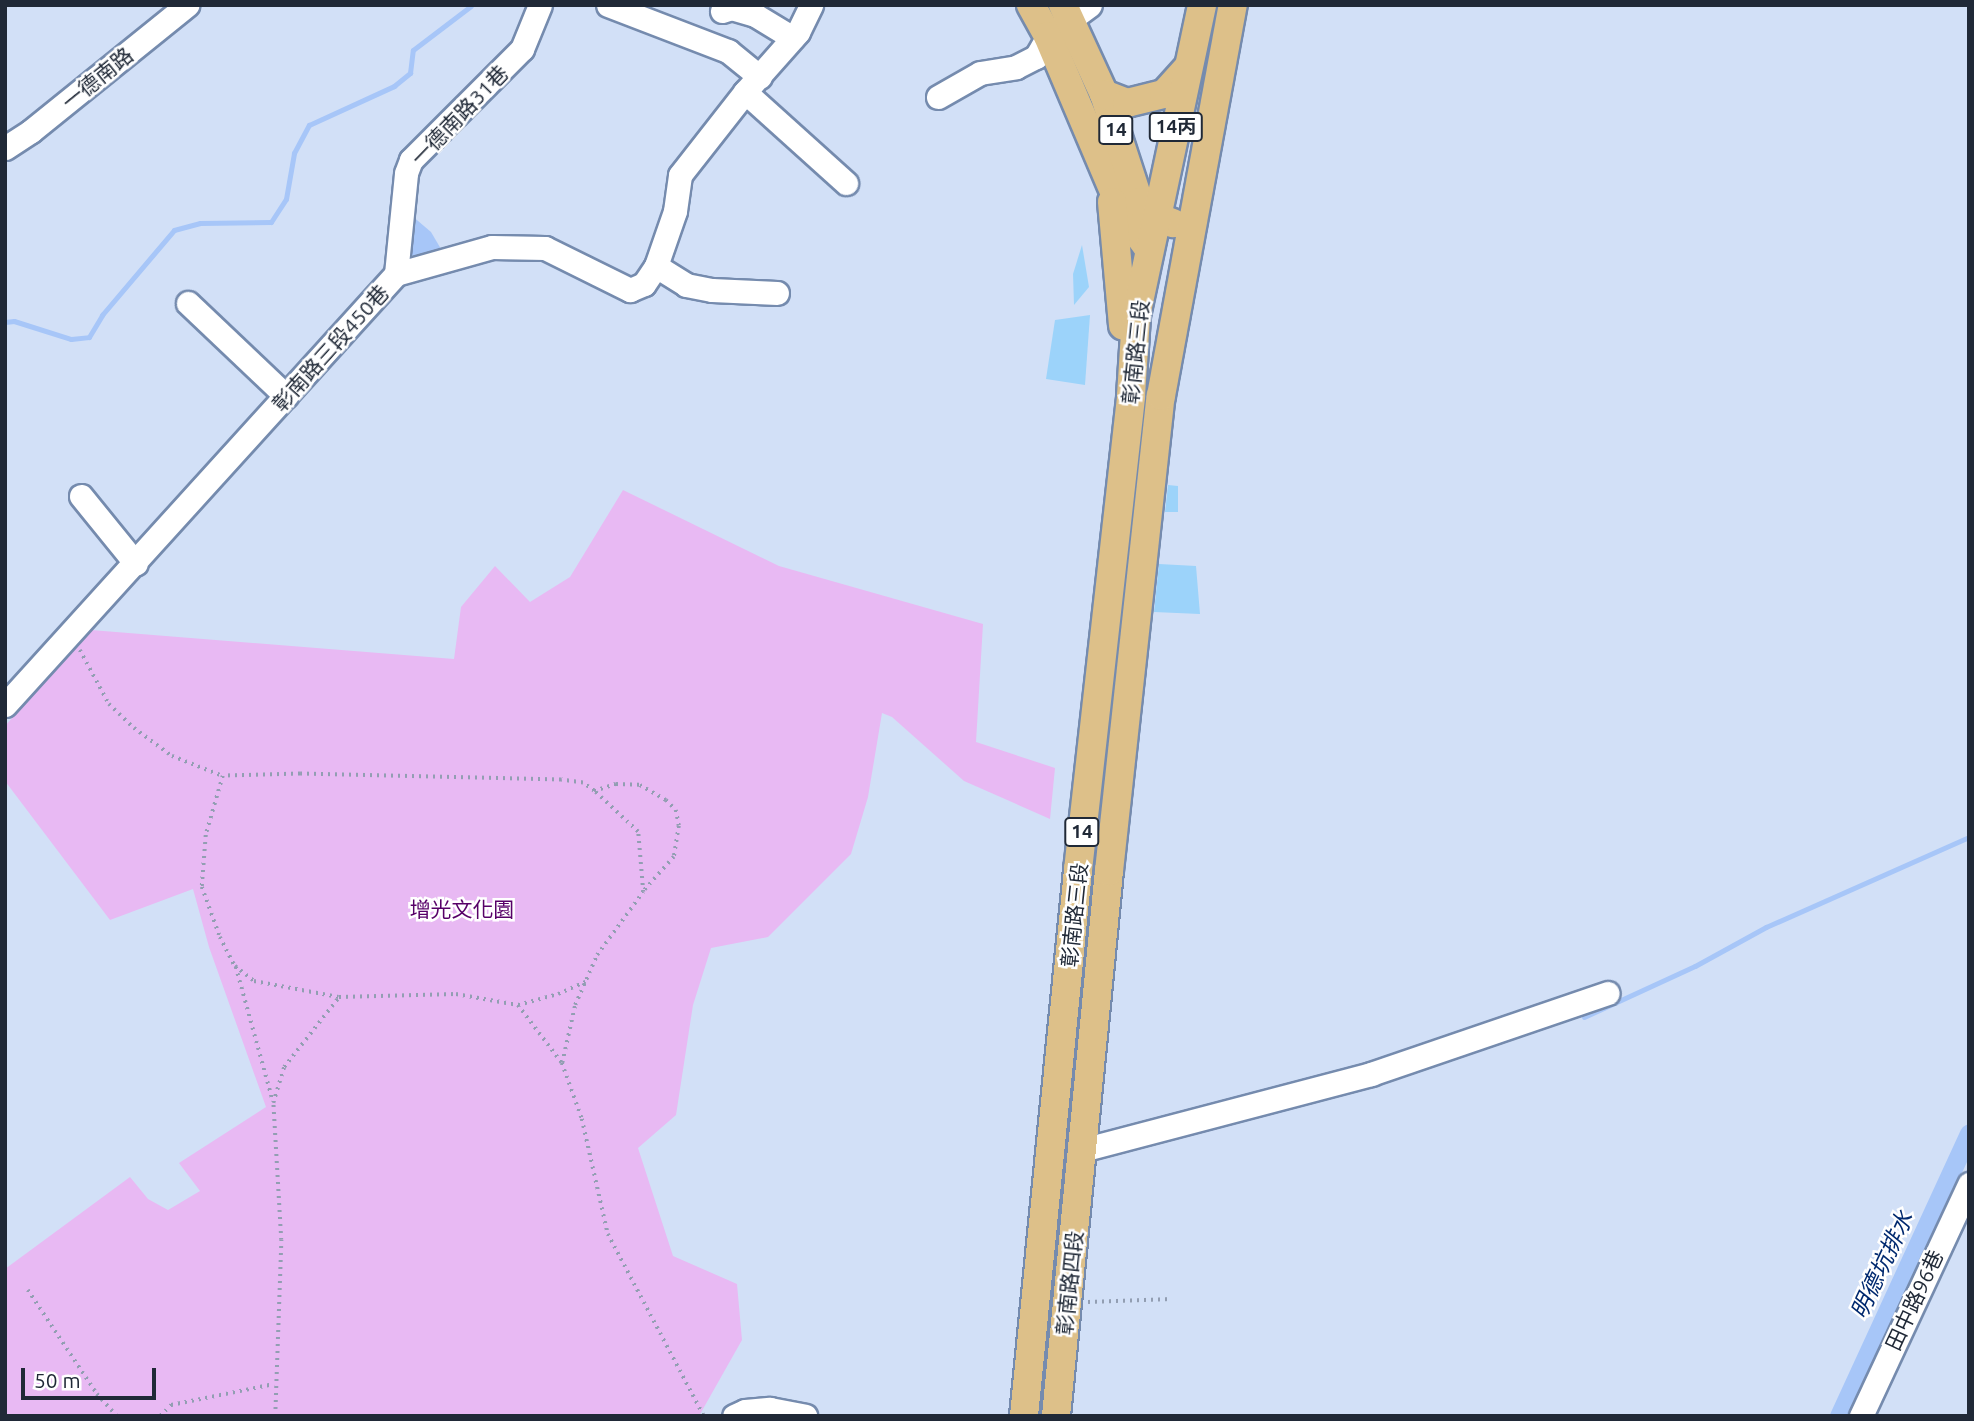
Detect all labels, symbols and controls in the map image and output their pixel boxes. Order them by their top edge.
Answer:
street label: 一德南路 [56,42,138,114]
street label: 一德南路31巷 [405,60,513,170]
road number: 14丙 [1148,111,1204,142]
road number: 14 [1097,114,1135,146]
street label: 彰南路三段450巷 [267,280,393,416]
street label: 彰南路三段 [1117,298,1153,406]
road number: 14 [1063,817,1101,848]
street label: 彰南路三段 [1056,861,1092,969]
park label: 增光文化園 [410,896,514,922]
water label: 明德坑排水 [1845,1207,1919,1323]
street label: 彰南路四段 [1051,1229,1087,1337]
street label: 田中路96巷 [1880,1246,1948,1354]
scale bar [24,1354,159,1398]
text: 50 m [34,1368,81,1392]

